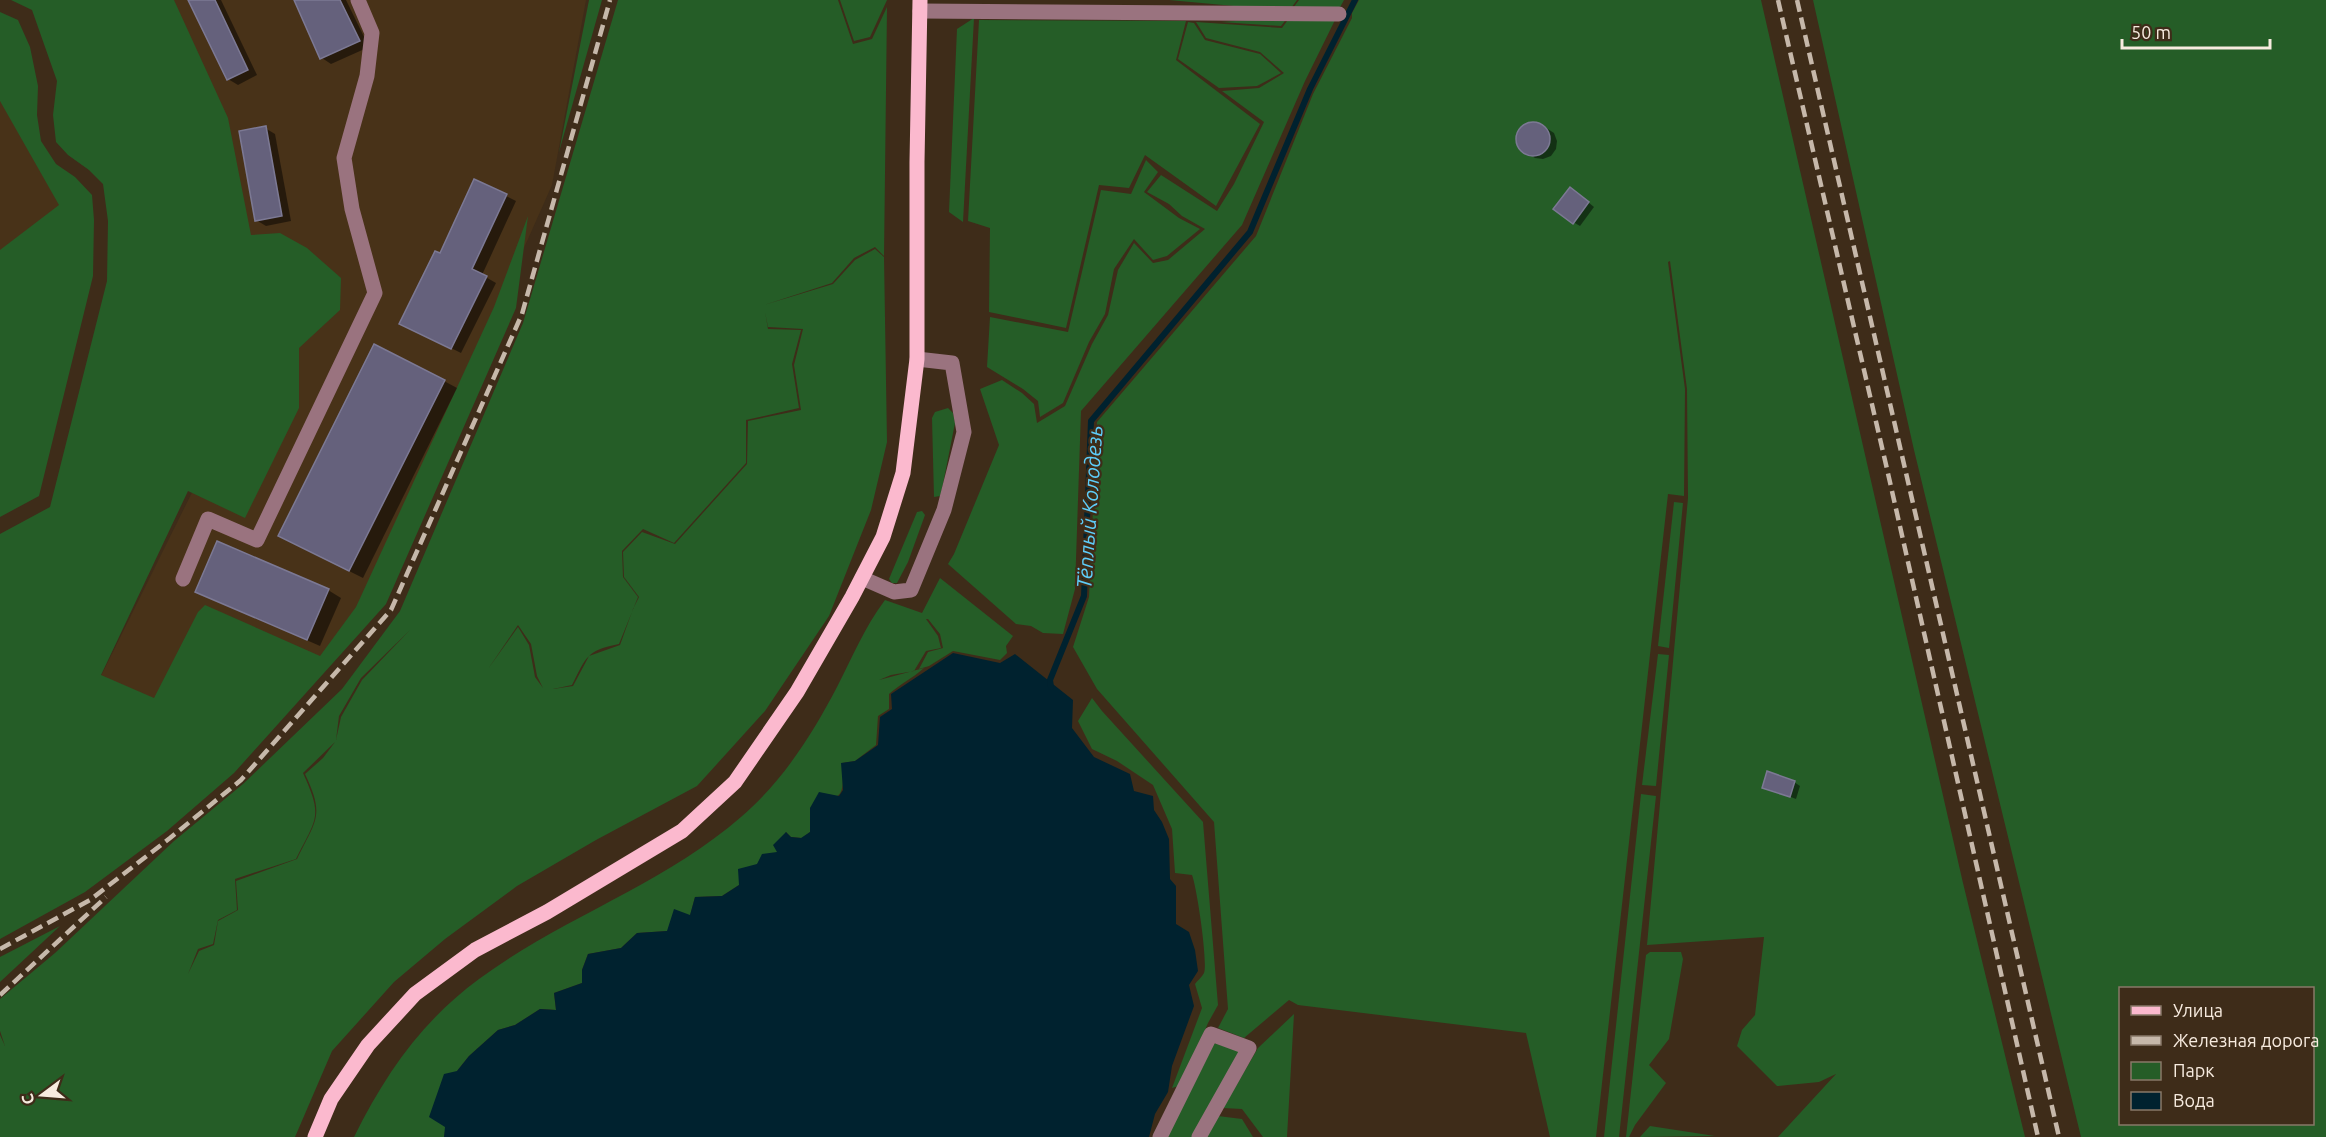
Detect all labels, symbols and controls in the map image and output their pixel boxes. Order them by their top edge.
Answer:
scale bar [2122,12,2270,50]
text: 50 m [2131,22,2171,42]
water label: Тёплый Колодезь [1071,425,1107,589]
legend [2119,987,2314,1125]
text: Улица [2173,1000,2223,1020]
text: Железная дорога [2173,1030,2320,1050]
text: Парк [2173,1060,2214,1080]
north arrow [12,1065,72,1125]
text: Вода [2173,1090,2215,1110]
text: С [18,1092,38,1107]

